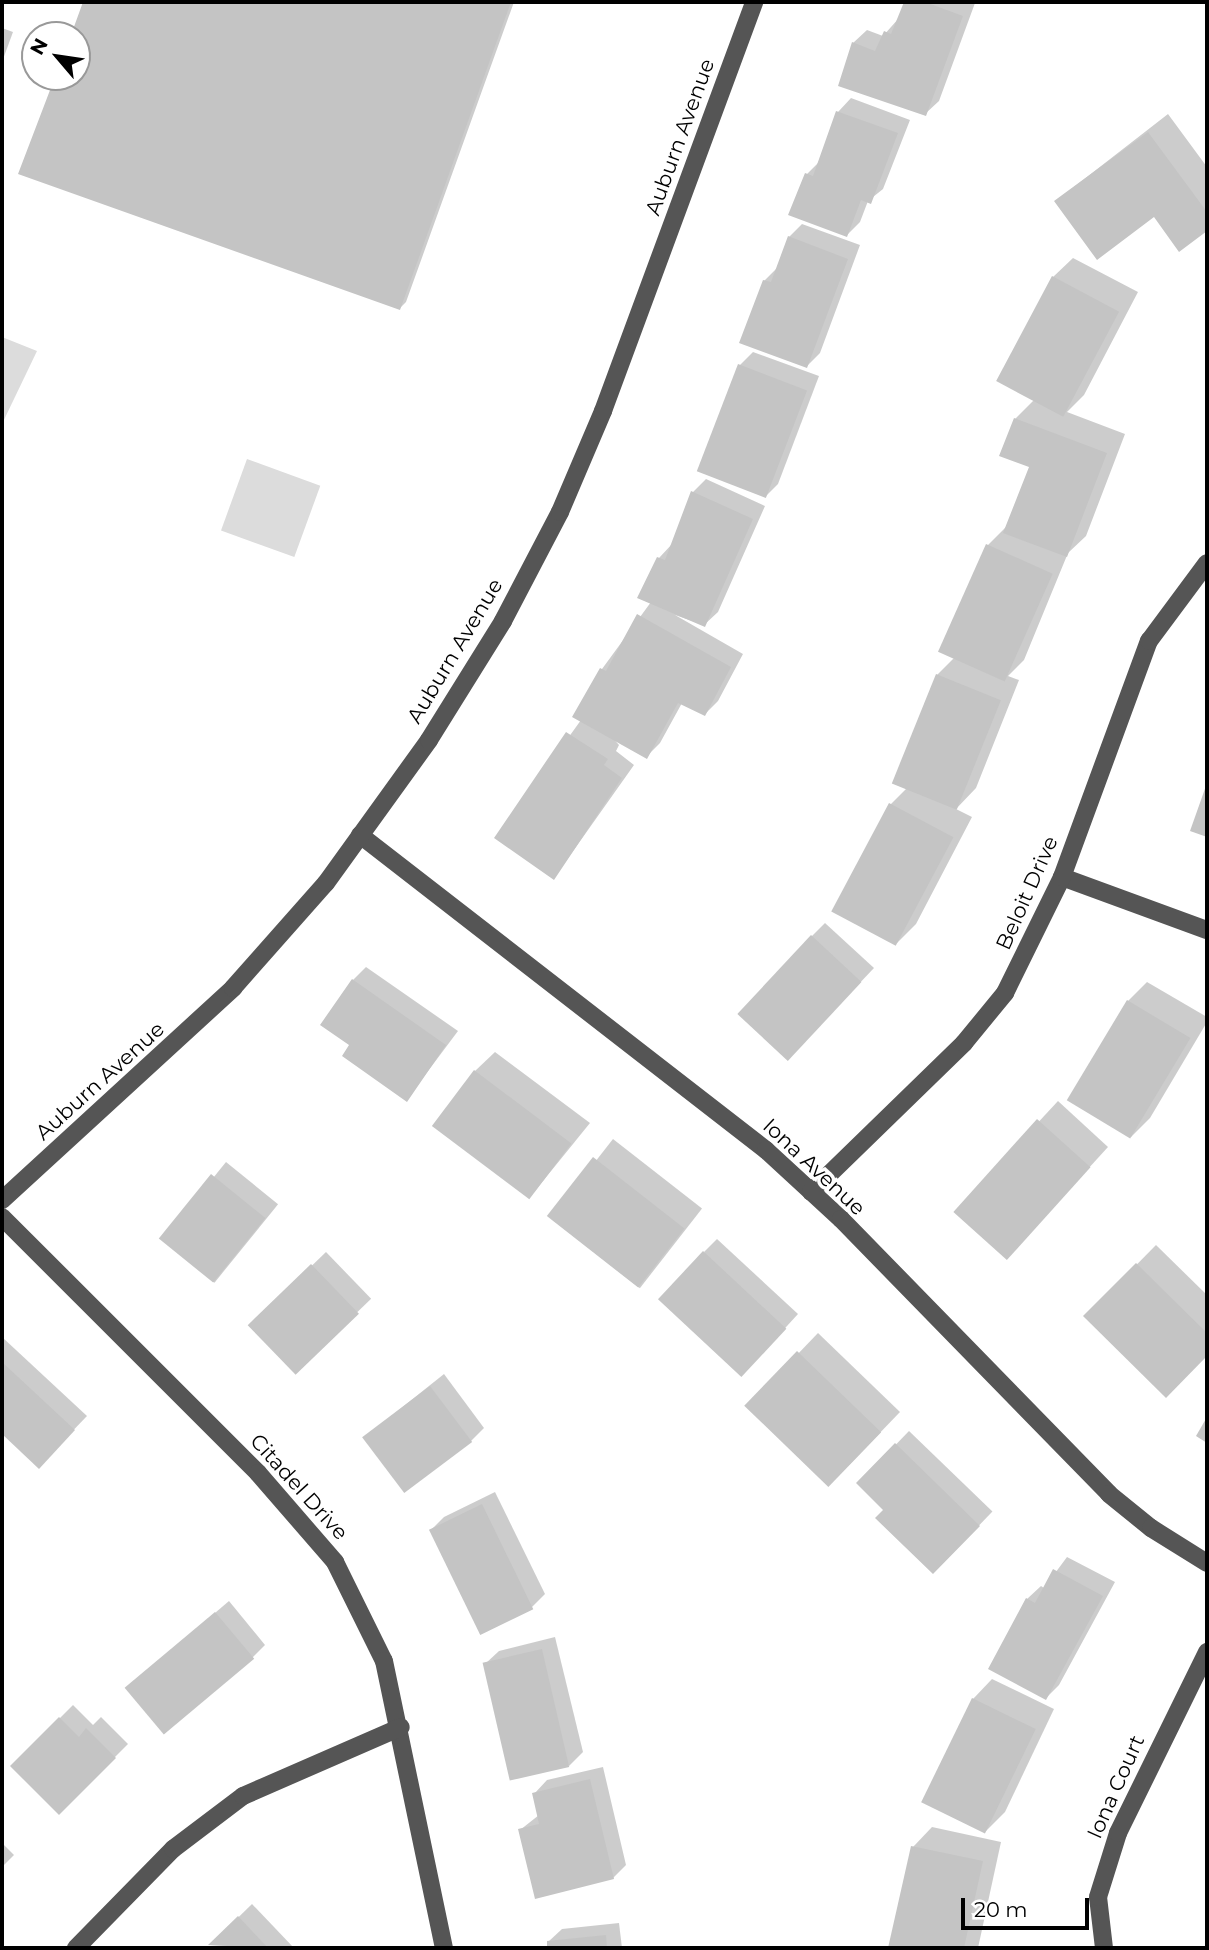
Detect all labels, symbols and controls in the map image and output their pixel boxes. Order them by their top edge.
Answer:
north arrow [21,21,91,91]
text: N [25,34,53,59]
street label: Auburn Avenue [640,55,720,219]
street label: Auburn Avenue [402,574,508,728]
street label: Beloit Drive [991,832,1063,954]
street label: Auburn Avenue [30,1017,170,1145]
street label: Iona Avenue [758,1113,870,1221]
street label: Citadel Drive [245,1429,353,1545]
street label: Iona Court [1082,1731,1150,1843]
scale bar [964,1884,1092,1928]
text: 20 m [974,1897,1028,1922]

